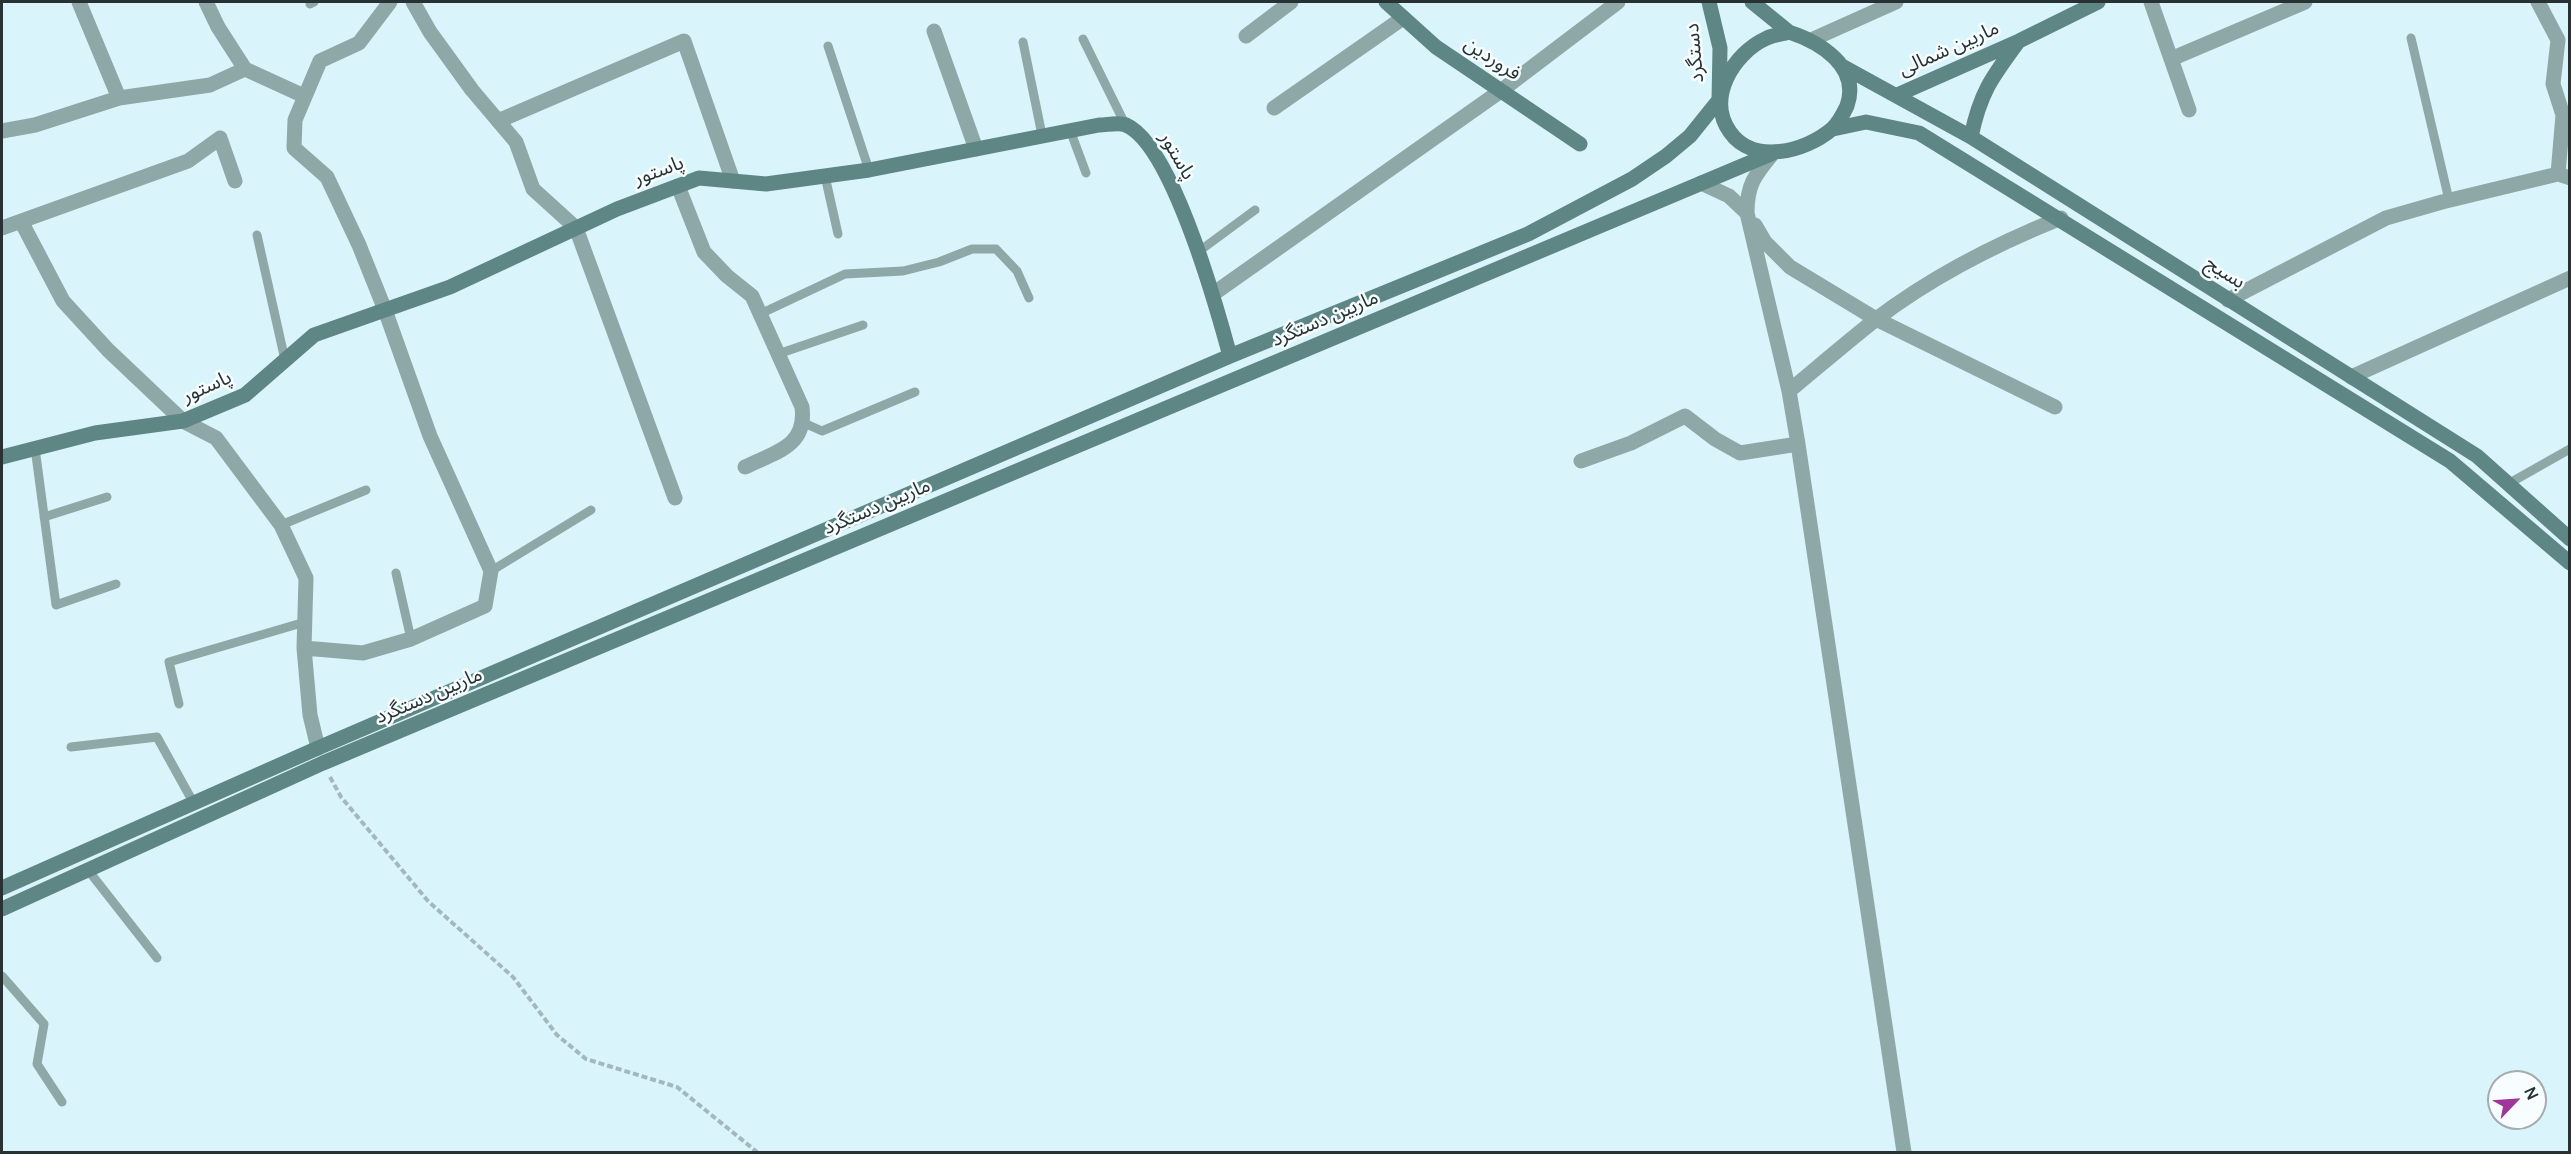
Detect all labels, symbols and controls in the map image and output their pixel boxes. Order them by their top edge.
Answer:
street label: ماربین شمالی [1895,16,2003,82]
street label: دستگرد [1680,22,1710,84]
street label: فروردین [1459,32,1525,86]
street label: پاستور [1154,128,1200,184]
street label: پاستور [631,151,687,191]
street label: بسیج [2200,251,2250,295]
street label: ماربین دستگرد [1268,286,1382,352]
street label: پاستور [178,366,236,408]
street label: ماربین دستگرد [820,474,934,540]
street label: ماربین دستگرد [372,663,486,729]
north arrow [2487,1070,2547,1130]
text: N [2519,1083,2544,1103]

